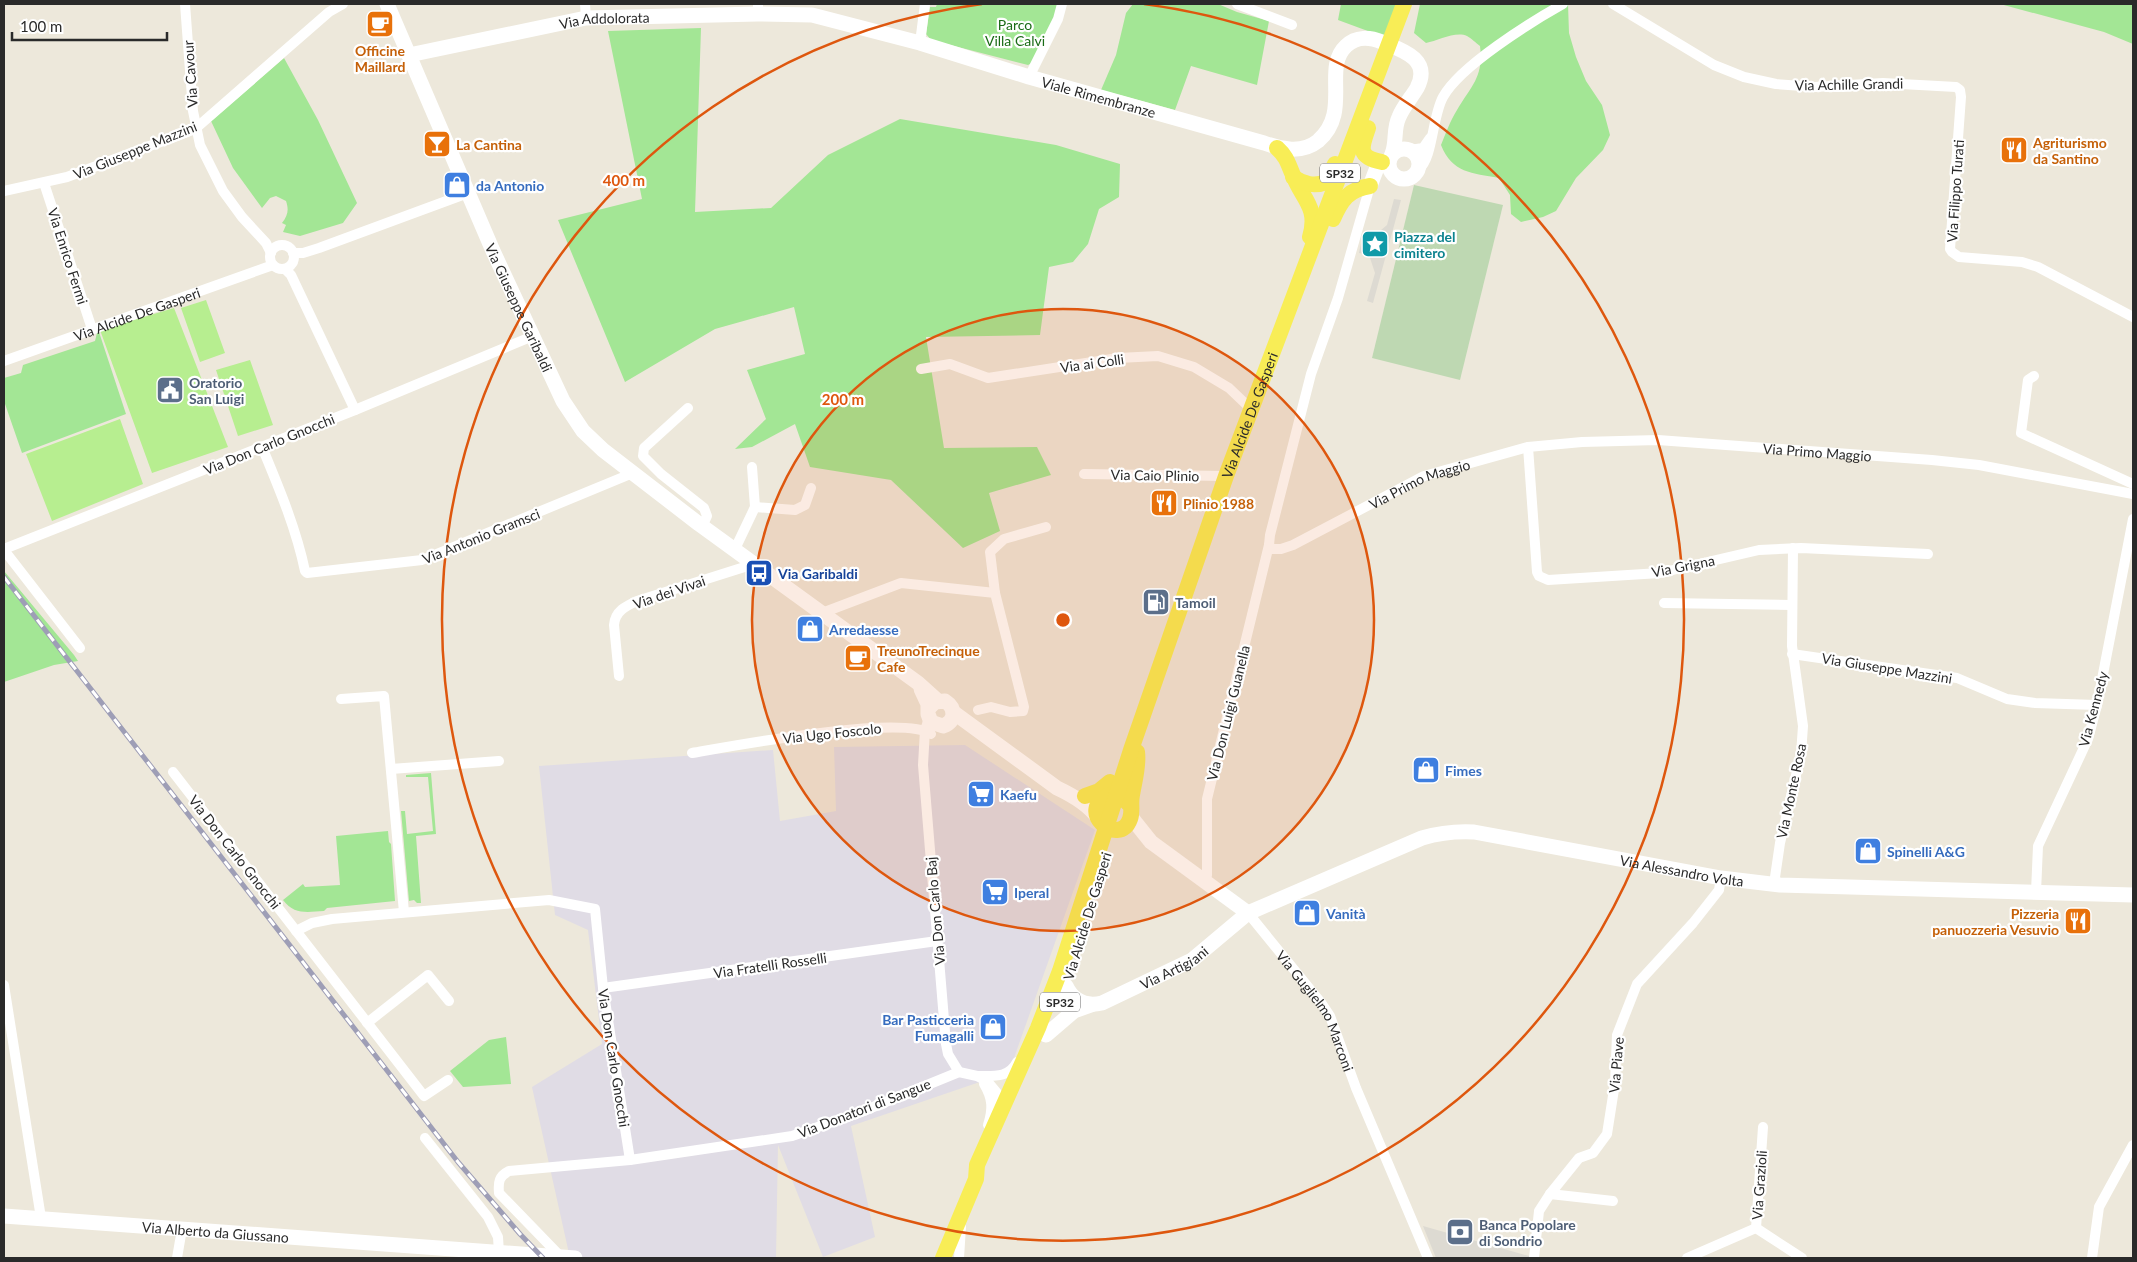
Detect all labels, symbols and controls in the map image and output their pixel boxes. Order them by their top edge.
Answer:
street label: Via Addolorata [557,8,650,32]
cafe icon: Officine Maillard [365,9,395,39]
scale bar [12,10,168,42]
park label: Parco Villa Calvi [985,16,1045,49]
text: 100 m [20,17,62,35]
street label: Via Cavour [179,40,201,108]
place label: Officine Maillard [355,42,405,75]
street label: Viale Rimembranze [1040,72,1158,121]
street label: Via Achille Grandi [1795,75,1903,93]
street label: Via Giuseppe Mazzini [71,117,199,183]
bar icon: La Cantina [422,129,452,159]
place label: Agriturismo da Santino [2032,134,2107,167]
restaurant icon: Agriturismo da Santino [1999,135,2029,165]
place label: La Cantina [456,136,522,153]
street label: Via Filippo Turati [1943,139,1967,243]
road number: SP32 [1320,164,1360,182]
shop icon: da Antonio [442,170,472,200]
text: 400 m [603,171,645,189]
place label: da Antonio [476,177,544,194]
street label: Via Enrico Fermi [44,206,92,306]
place label: Piazza del cimitero [1394,228,1456,261]
place icon: Piazza del cimitero [1360,229,1390,259]
street label: Via Giuseppe Garibaldi [482,241,557,374]
street label: Via Alcide De Gasperi [71,283,202,344]
street label: Via ai Colli [1059,350,1125,376]
street label: Via Alcide De Gasperi [1218,350,1280,480]
place label: Oratorio San Luigi [189,374,244,407]
public building icon: Oratorio San Luigi [155,375,185,405]
text: 200 m [822,390,864,408]
street label: Via Don Carlo Gnocchi [201,410,337,478]
street label: Via Primo Maggio [1762,439,1872,464]
street label: Via Primo Maggio [1366,455,1472,512]
street label: Via Caio Plinio [1110,466,1200,484]
restaurant icon: Plinio 1988 [1149,488,1179,518]
place label: Plinio 1988 [1183,495,1254,512]
street label: Via Antonio Gramsci [420,505,542,567]
street label: Via Grigna [1650,552,1716,580]
bus stop icon: Via Garibaldi [744,558,774,588]
place label: Via Garibaldi [777,565,858,582]
street label: Via dei Vivai [631,572,707,612]
fuel station icon: Tamoil [1141,587,1171,617]
place label: Tamoil [1175,594,1216,611]
centre of rings [1054,611,1072,629]
shop icon: Arredaesse [795,614,825,644]
place label: Arredaesse [828,621,899,638]
place label: TreunoTrecinque Cafe [877,642,980,675]
cafe icon: TreunoTrecinque Cafe [843,643,873,673]
street label: Via Don Luigi Guanella [1203,643,1253,783]
street label: Via Giuseppe Mazzini [1821,649,1953,687]
street label: Via Kennedy [2075,669,2111,749]
street label: Via Ugo Foscolo [782,719,882,747]
street label: Via Monte Rosa [1773,742,1809,840]
shop icon: Fimes [1411,755,1441,785]
place label: Fimes [1445,762,1482,779]
supermarket icon: Kaefu [966,779,996,809]
place label: Kaefu [1000,786,1037,803]
street label: Via Don Carlo Gnocchi [185,792,285,912]
shop icon: Spinelli A&G [1853,836,1883,866]
place label: Spinelli A&G [1887,843,1965,860]
street label: Via Alcide De Gasperi [1059,850,1115,982]
street label: Via Alessandro Volta [1619,851,1745,889]
street label: Via Don Carlo Baj [922,856,948,966]
supermarket icon: Iperal [980,877,1010,907]
place label: Iperal [1014,884,1049,901]
shop icon: Vanità [1292,898,1322,928]
place label: Vanità [1325,905,1366,922]
place label: Pizzeria panuozzeria Vesuvio [1932,905,2059,938]
restaurant icon: Pizzeria panuozzeria Vesuvio [2063,906,2093,936]
street label: Via Artigiani [1137,942,1211,992]
street label: Via Guglielmo Marconi [1273,947,1358,1073]
street label: Via Fratelli Rosselli [712,949,828,981]
street label: Via Don Carlo Gnocchi [595,988,633,1128]
road number: SP32 [1040,992,1080,1012]
place label: Bar Pasticceria Fumagalli [882,1011,974,1044]
shop icon: Bar Pasticceria Fumagalli [978,1012,1008,1042]
street label: Via Piave [1605,1036,1627,1094]
street label: Via Donatori di Sangue [795,1075,933,1141]
street label: Via Grazioli [1748,1150,1770,1220]
place label: Banca Popolare di Sondrio [1479,1216,1576,1249]
bank icon: Banca Popolare di Sondrio [1445,1217,1475,1247]
street label: Via Alberto da Giussano [141,1218,290,1245]

